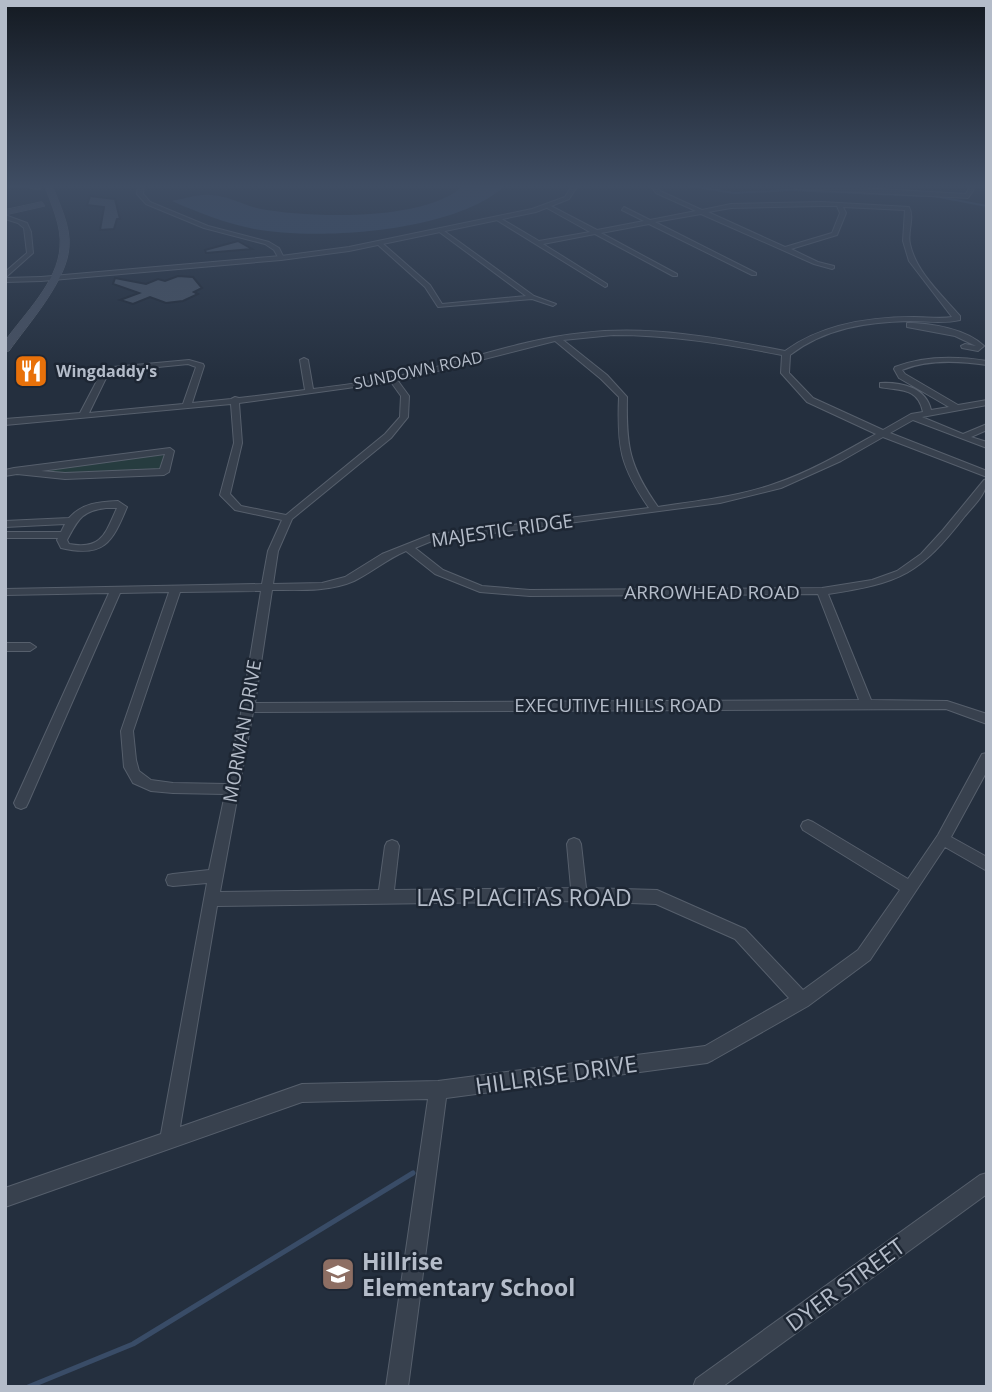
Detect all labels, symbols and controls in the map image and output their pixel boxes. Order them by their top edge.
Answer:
street label: SUNDOWN ROAD [351,346,485,394]
restaurant icon: Wingdaddy's [12,352,50,390]
place label: Wingdaddy's [56,360,157,382]
street label: MAJESTIC RIDGE [429,507,575,553]
street label: ARROWHEAD ROAD [624,579,800,605]
street label: MORMAN DRIVE [217,658,267,804]
street label: EXECUTIVE HILLS ROAD [514,692,722,718]
street label: LAS PLACITAS ROAD [416,881,632,913]
street label: HILLRISE DRIVE [473,1047,639,1101]
street label: DYER STREET [779,1230,911,1338]
place label: Hillrise Elementary School [362,1245,575,1303]
school or university icon: Hillrise Elementary School [319,1255,357,1293]

